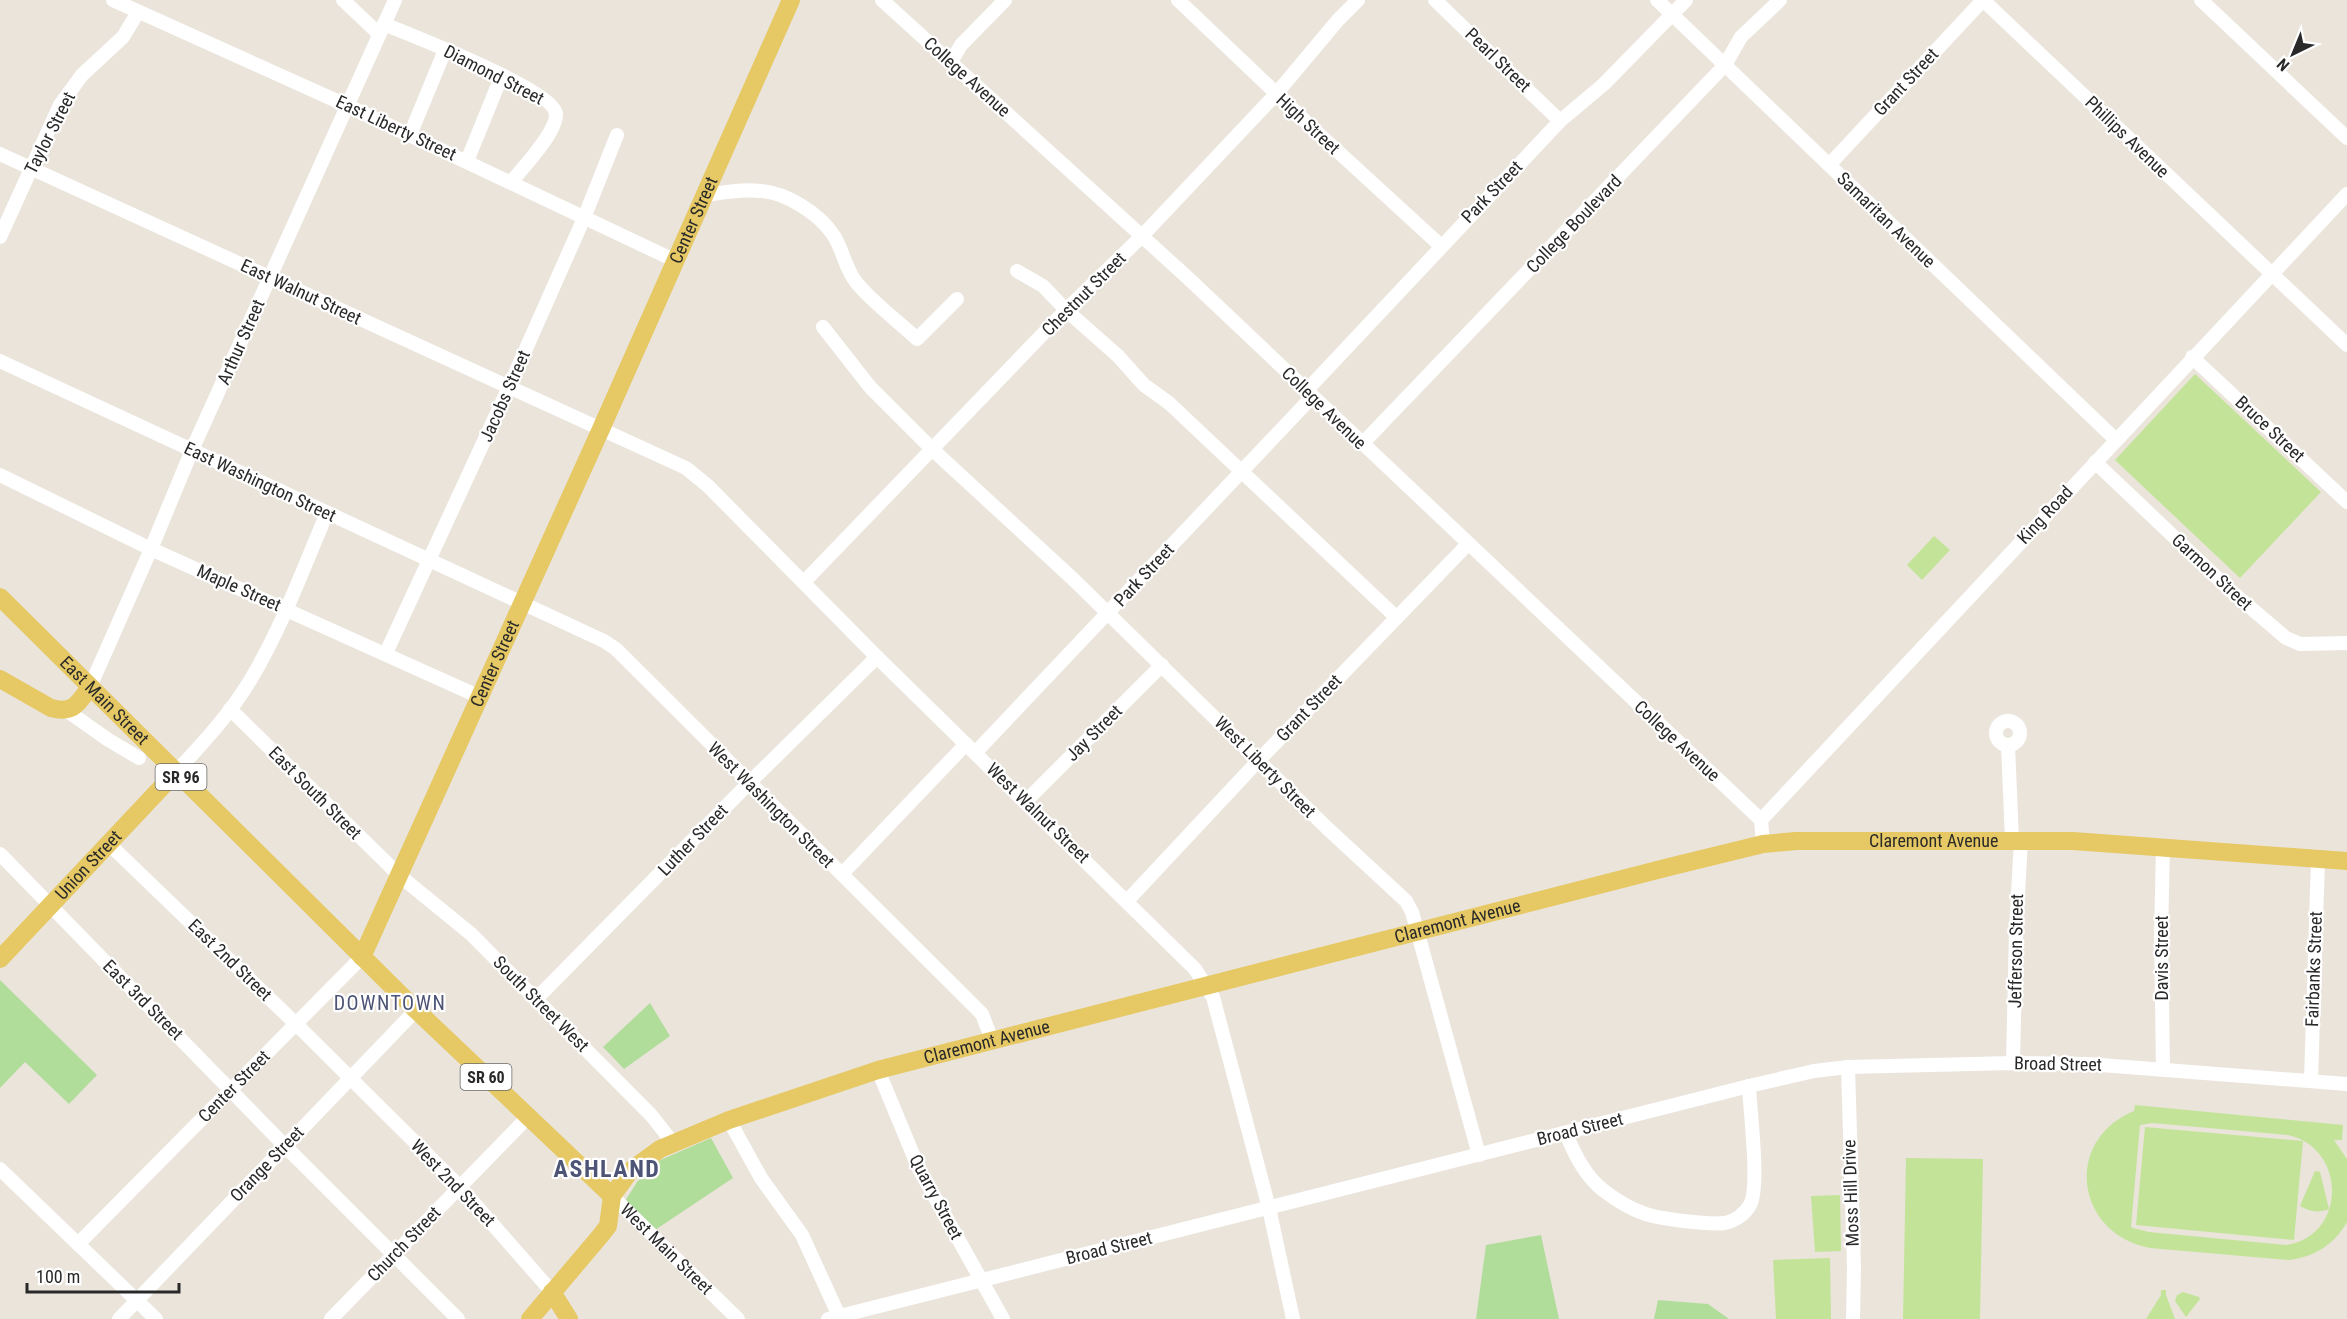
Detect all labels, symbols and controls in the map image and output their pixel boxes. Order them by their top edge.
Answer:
street label: Pearl Street [1461,23,1535,96]
north arrow [2263,24,2323,84]
street label: College Avenue [920,32,1015,121]
street label: Diamond Street [441,40,548,109]
street label: Grant Street [1869,44,1942,120]
text: N [2273,54,2293,75]
street label: Taylor Street [20,88,79,177]
street label: High Street [1272,89,1344,158]
street label: East Liberty Street [333,90,460,165]
street label: Phillips Avenue [2081,91,2174,182]
street label: Park Street [1457,156,1526,227]
street label: Samaritan Avenue [1833,167,1940,272]
street label: College Boulevard [1522,170,1626,277]
street label: Center Street [665,173,721,267]
street label: Chestnut Street [1037,247,1130,340]
street label: East Walnut Street [238,254,365,329]
street label: Arthur Street [212,296,269,388]
street label: Jacobs Street [475,347,534,445]
street label: College Avenue [1278,362,1371,453]
street label: Bruce Street [2231,391,2309,466]
street label: East Washington Street [181,437,339,526]
street label: King Road [2012,481,2077,548]
street label: Garmon Street [2168,529,2257,614]
street label: Park Street [1109,539,1178,610]
street label: Maple Street [194,560,285,615]
street label: Center Street [466,617,523,710]
street label: East Main Street [56,652,153,749]
street label: Grant Street [1272,670,1346,745]
street label: College Avenue [1630,696,1724,786]
street label: Jay Street [1061,700,1126,765]
street label: West Liberty Street [1210,712,1320,822]
street label: West Washington Street [704,737,839,872]
street label: East South Street [265,742,366,843]
street label: West Walnut Street [983,758,1094,867]
road number: SR 96 [156,764,207,790]
street label: Luther Street [653,800,732,880]
street label: Union Street [51,826,126,904]
street label: Claremont Avenue [1869,830,1998,851]
street label: Jefferson Street [2004,894,2027,1008]
street label: Claremont Avenue [1392,895,1523,947]
street label: Fairbanks Street [2301,911,2326,1027]
street label: East 2nd Street [184,915,277,1005]
street label: Davis Street [2151,915,2172,1001]
street label: South Street West [489,951,594,1056]
street label: East 3rd Street [99,955,188,1044]
district label: DOWNTOWN [334,991,446,1015]
street label: Claremont Avenue [921,1015,1052,1068]
street label: Center Street [194,1045,274,1126]
street label: Broad Street [2014,1052,2102,1075]
road number: SR 60 [460,1064,512,1090]
street label: Broad Street [1535,1108,1625,1149]
street label: Orange Street [225,1121,308,1206]
street label: West 2nd Street [407,1135,500,1230]
street label: Moss Hill Drive [1838,1139,1863,1247]
street label: Quarry Street [905,1151,968,1243]
district label: ASHLAND [554,1155,660,1183]
street label: West Main Street [616,1199,717,1299]
street label: Church Street [363,1202,445,1286]
street label: Broad Street [1064,1227,1154,1268]
scale bar [27,1256,178,1294]
text: 100 m [36,1266,80,1287]

